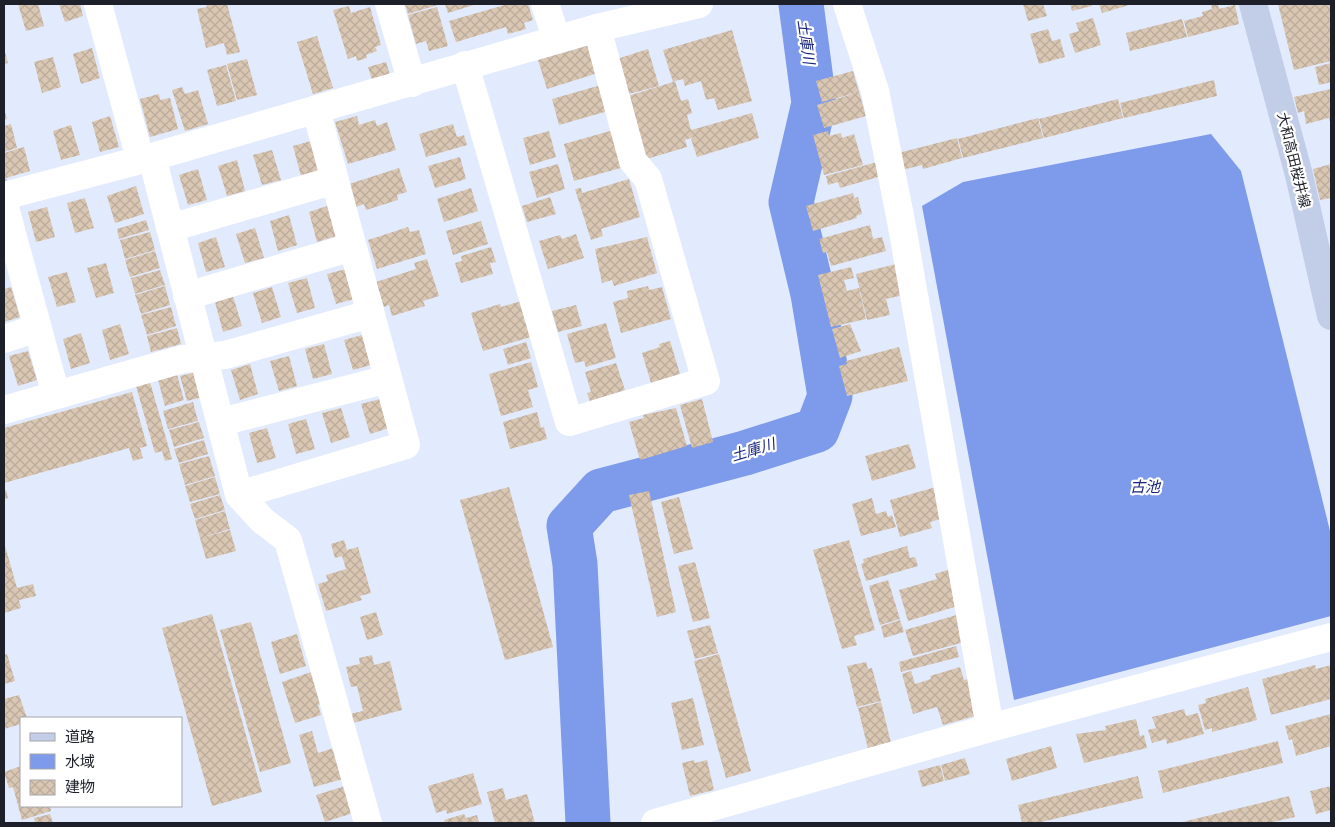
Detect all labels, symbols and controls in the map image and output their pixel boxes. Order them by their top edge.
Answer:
water label: 土庫川 [793,18,818,68]
street label: 大和高田桜井線 [1273,111,1314,210]
water label: 土庫川 [729,434,779,466]
water label: 古池 [1130,478,1162,497]
legend [20,717,182,807]
text: 道路 [65,728,95,747]
text: 水域 [65,753,95,772]
text: 建物 [65,778,95,797]

